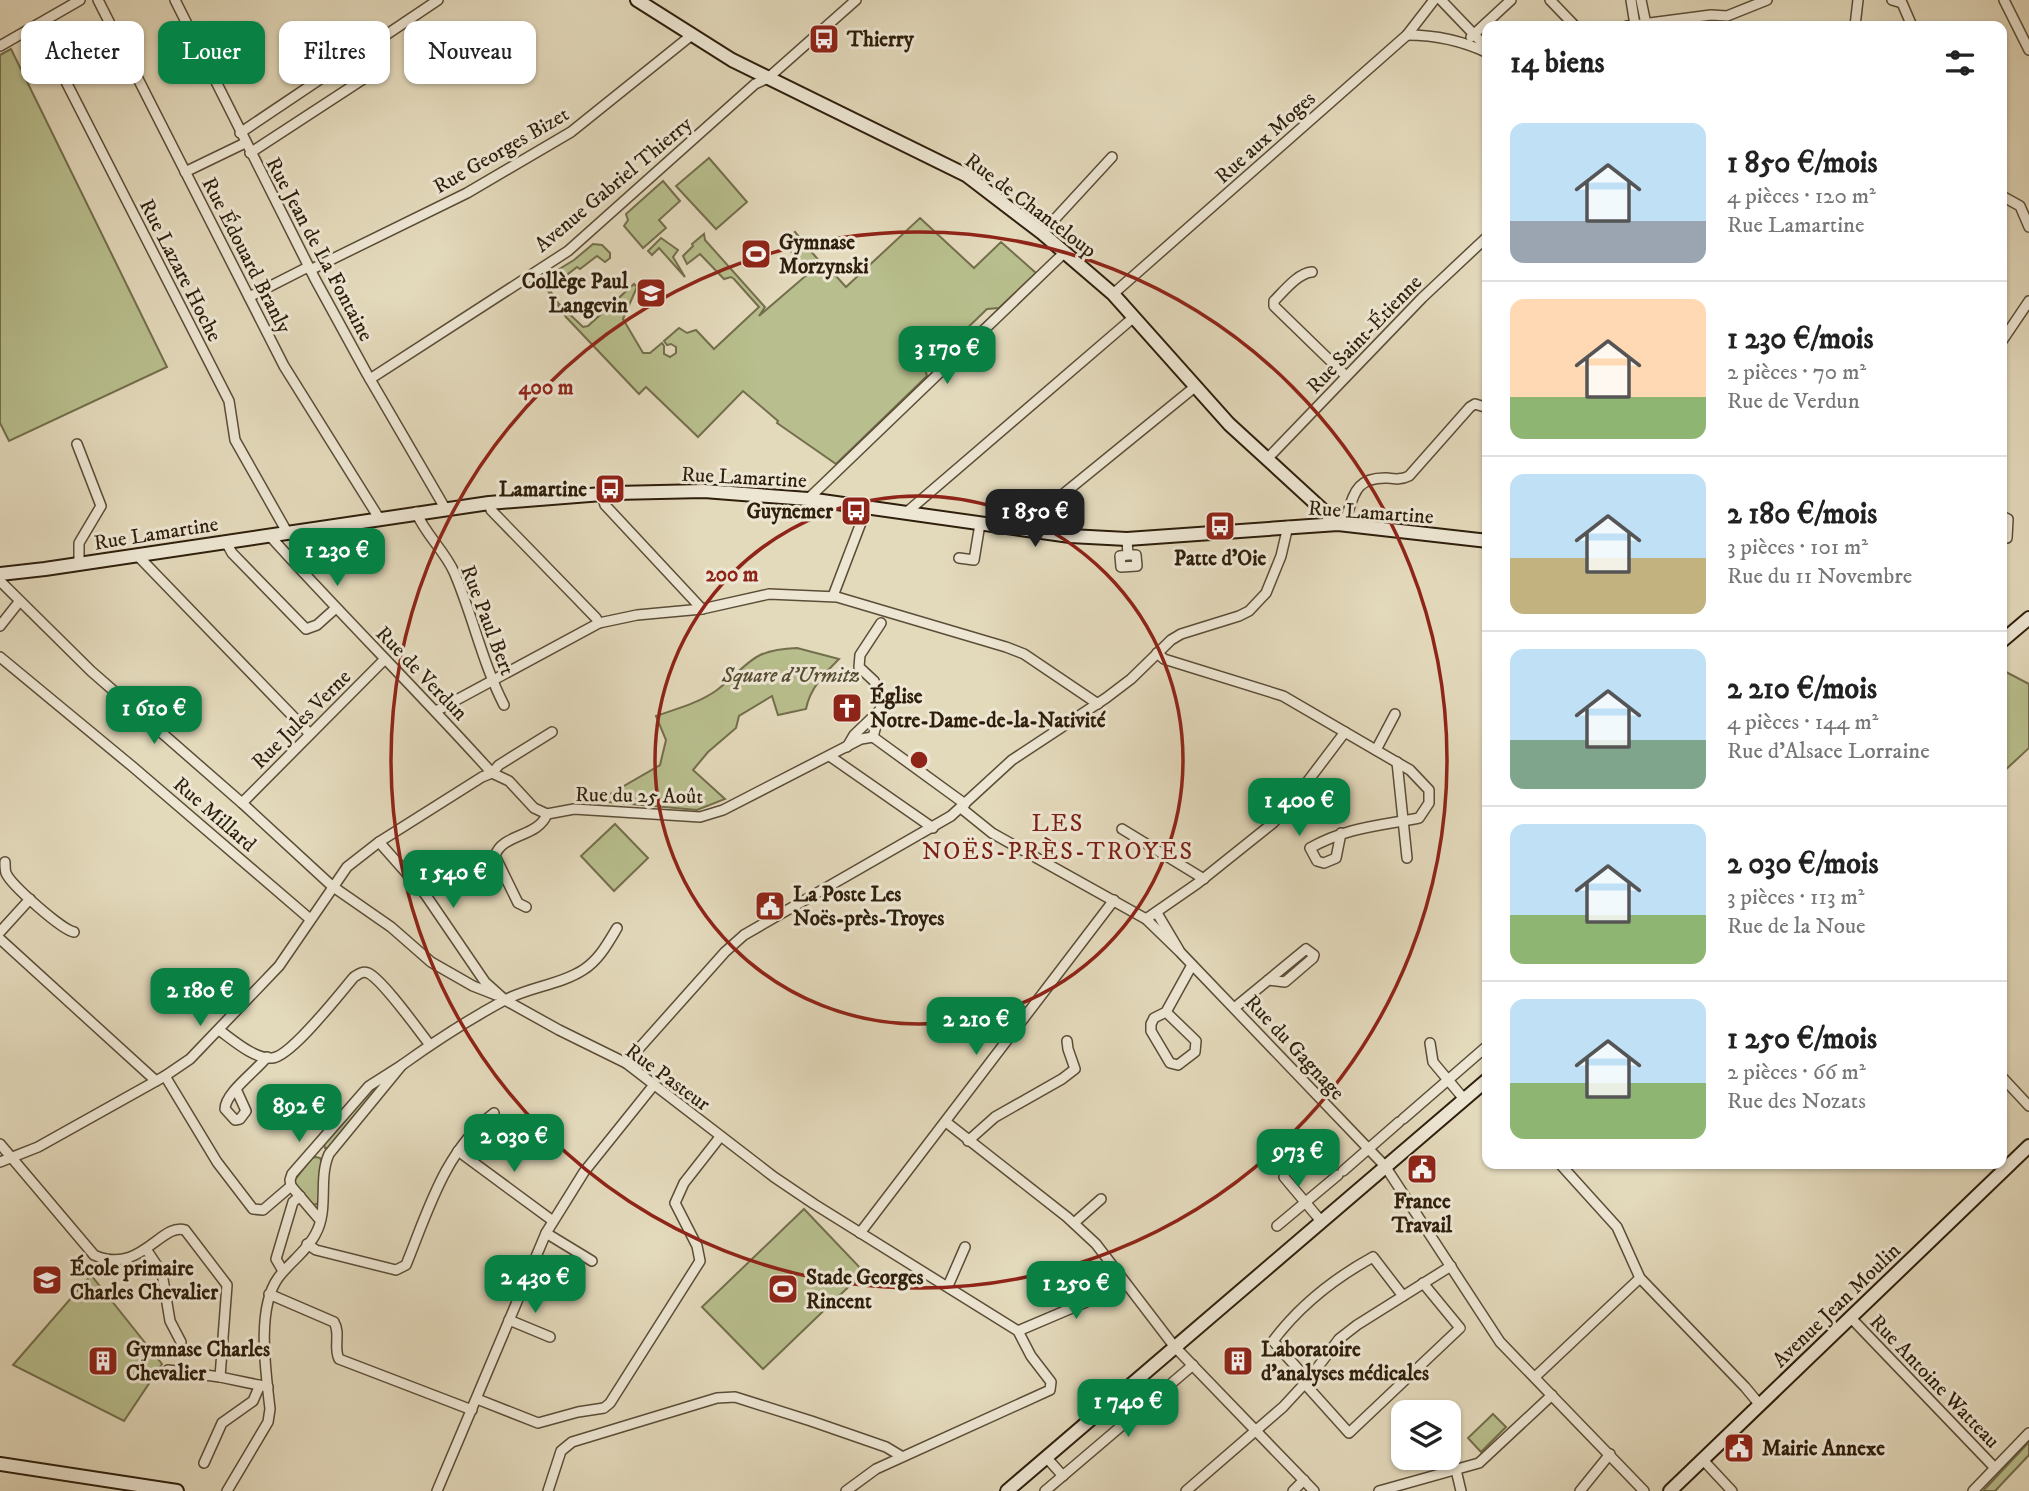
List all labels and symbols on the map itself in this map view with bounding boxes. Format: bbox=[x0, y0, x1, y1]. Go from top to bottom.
bus stop icon: Thierry bbox=[807, 22, 841, 56]
place label: Thierry bbox=[846, 27, 915, 53]
street label: Rue aux Moges bbox=[1210, 86, 1321, 190]
street label: Rue Georges Bizet bbox=[429, 101, 574, 200]
street label: Avenue Gabriel Thierry bbox=[530, 111, 699, 258]
street label: Rue de Chanteloup bbox=[959, 148, 1101, 264]
street label: Rue Jean de La Fontaine bbox=[260, 153, 379, 346]
street label: Rue Édouard Branly bbox=[196, 173, 298, 339]
street label: Rue Lazare Hoche bbox=[133, 195, 227, 346]
place label: Gymnase Morzynski bbox=[779, 230, 869, 280]
sports icon: Gymnase Morzynski bbox=[739, 237, 773, 271]
place label: Collège Paul Langevin bbox=[522, 269, 629, 319]
street label: Rue Saint-Étienne bbox=[1301, 269, 1428, 399]
school or university icon: Collège Paul Langevin bbox=[634, 276, 668, 310]
pin: 3 170 € bbox=[882, 326, 1012, 386]
text: 400 m bbox=[519, 375, 574, 401]
street label: Rue Lamartine bbox=[681, 462, 808, 494]
bus stop icon: Lamartine bbox=[593, 472, 627, 506]
place label: Lamartine bbox=[499, 477, 587, 503]
pin: 1 850 € bbox=[970, 490, 1100, 549]
bus stop icon: Guynemer bbox=[839, 494, 873, 528]
street label: Rue Lamartine bbox=[1307, 496, 1435, 530]
place label: Guynemer bbox=[746, 499, 834, 525]
bus stop icon: Patte d'Oie bbox=[1203, 509, 1237, 543]
street label: Rue Lamartine bbox=[92, 511, 221, 557]
pin: 1 230 € bbox=[272, 528, 402, 588]
place label: Patte d'Oie bbox=[1174, 546, 1267, 572]
street label: Rue Paul Bert bbox=[454, 562, 520, 679]
text: 200 m bbox=[705, 562, 759, 588]
street label: Rue de Verdun bbox=[370, 621, 473, 726]
park label: Square d'Urmitz bbox=[721, 663, 860, 690]
street label: Rue Jules Verne bbox=[246, 664, 357, 775]
place label: Église Notre-Dame-de-la-Nativité bbox=[870, 682, 1106, 734]
pin: 1 610 € bbox=[89, 686, 219, 746]
church icon: Église Notre-Dame-de-la-Nativité bbox=[830, 691, 864, 725]
centre of rings bbox=[907, 748, 931, 772]
street label: Rue Millard bbox=[167, 772, 262, 858]
pin: 1 400 € bbox=[1234, 778, 1364, 838]
street label: Rue du 25 Août bbox=[575, 782, 703, 810]
district label: LES NOËS-PRÈS-TROYES bbox=[922, 809, 1194, 867]
pin: 1 540 € bbox=[388, 850, 518, 910]
place label: La Poste Les Noës-près-Troyes bbox=[793, 882, 944, 932]
public building icon: La Poste Les Noës-près-Troyes bbox=[753, 889, 787, 923]
pin: 2 180 € bbox=[135, 968, 265, 1028]
street label: Rue du Gagnage bbox=[1239, 989, 1350, 1106]
pin: 2 210 € bbox=[911, 998, 1041, 1057]
street label: Rue Pasteur bbox=[620, 1038, 715, 1117]
pin: 892 € bbox=[250, 1084, 348, 1144]
pin: 2 030 € bbox=[449, 1114, 579, 1174]
pin: 973 € bbox=[1249, 1130, 1347, 1189]
public building icon: France Travail bbox=[1405, 1152, 1439, 1186]
place label: France Travail bbox=[1391, 1189, 1453, 1239]
street label: Avenue Jean Moulin bbox=[1767, 1238, 1906, 1373]
place label: École primaire Charles Chevalier bbox=[70, 1254, 219, 1306]
pin: 2 430 € bbox=[470, 1256, 600, 1315]
pin: 1 250 € bbox=[1011, 1262, 1141, 1321]
school or university icon: École primaire Charles Chevalier bbox=[30, 1263, 64, 1297]
place label: Stade Georges Rincent bbox=[806, 1265, 924, 1315]
sports icon: Stade Georges Rincent bbox=[766, 1272, 800, 1306]
street label: Rue Antoine Watteau bbox=[1864, 1309, 2005, 1454]
place label: Gymnase Charles Chevalier bbox=[126, 1337, 270, 1387]
place label: Laboratoire d'analyses médicales bbox=[1261, 1337, 1429, 1387]
building icon: Gymnase Charles Chevalier bbox=[86, 1344, 120, 1378]
building icon: Laboratoire d'analyses médicales bbox=[1221, 1344, 1255, 1378]
pin: 1 740 € bbox=[1063, 1380, 1193, 1439]
public building icon: Mairie Annexe bbox=[1722, 1431, 1756, 1465]
place label: Mairie Annexe bbox=[1762, 1436, 1885, 1462]

